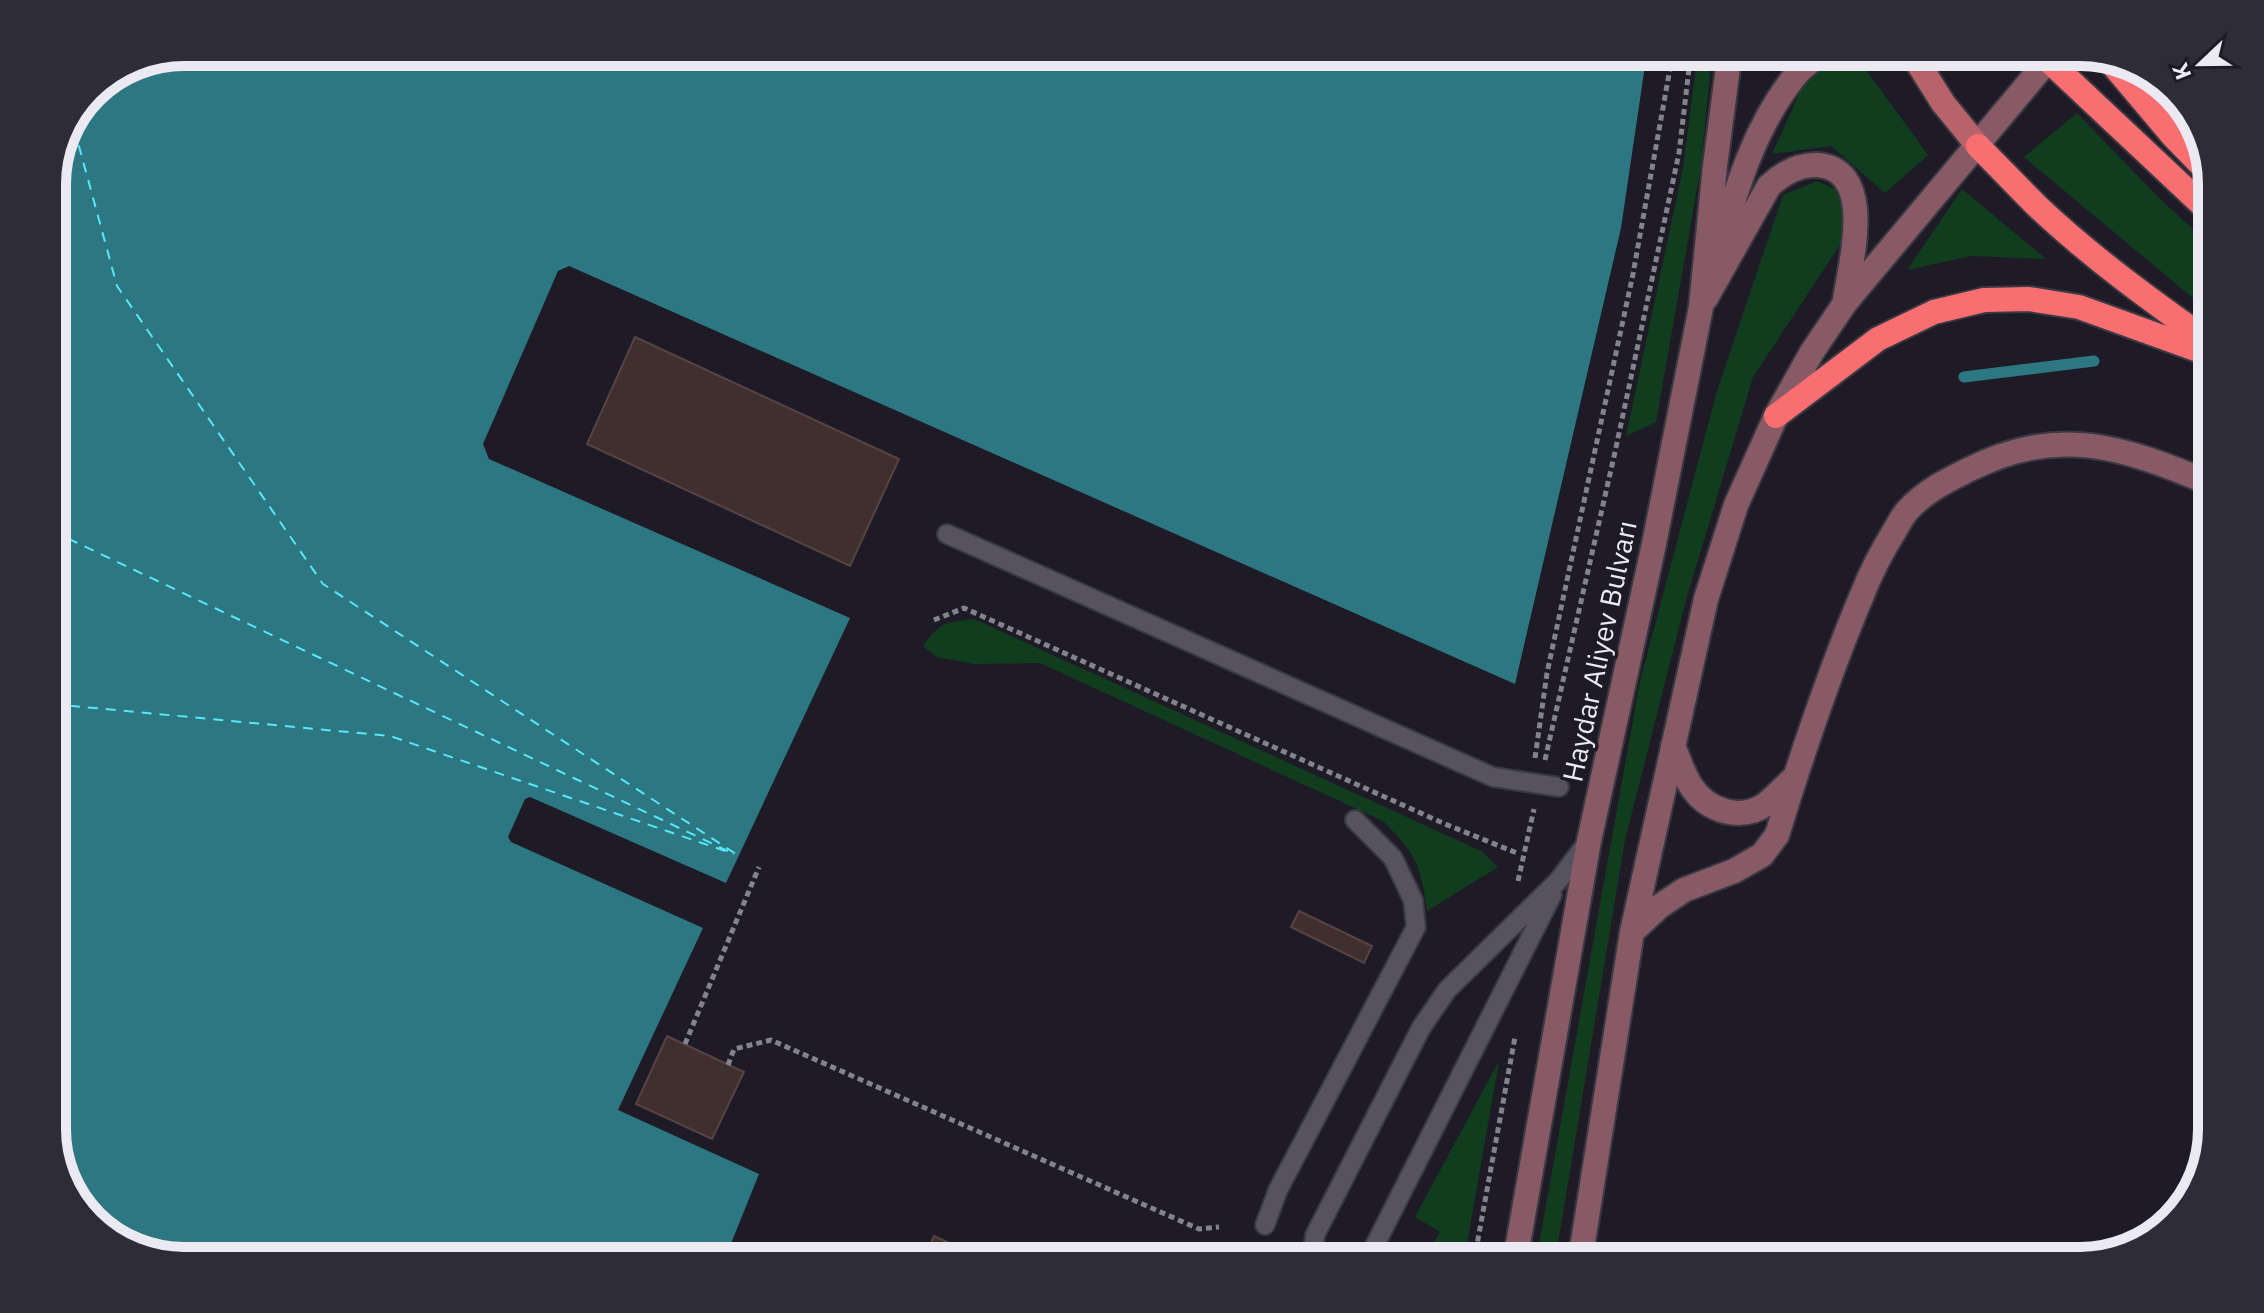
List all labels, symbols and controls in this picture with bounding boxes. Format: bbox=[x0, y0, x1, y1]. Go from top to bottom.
north arrow bbox=[2160, 24, 2240, 104]
text: K bbox=[2164, 59, 2197, 84]
street label: Haydar Aliyev Bulvarı bbox=[1553, 517, 1645, 785]

